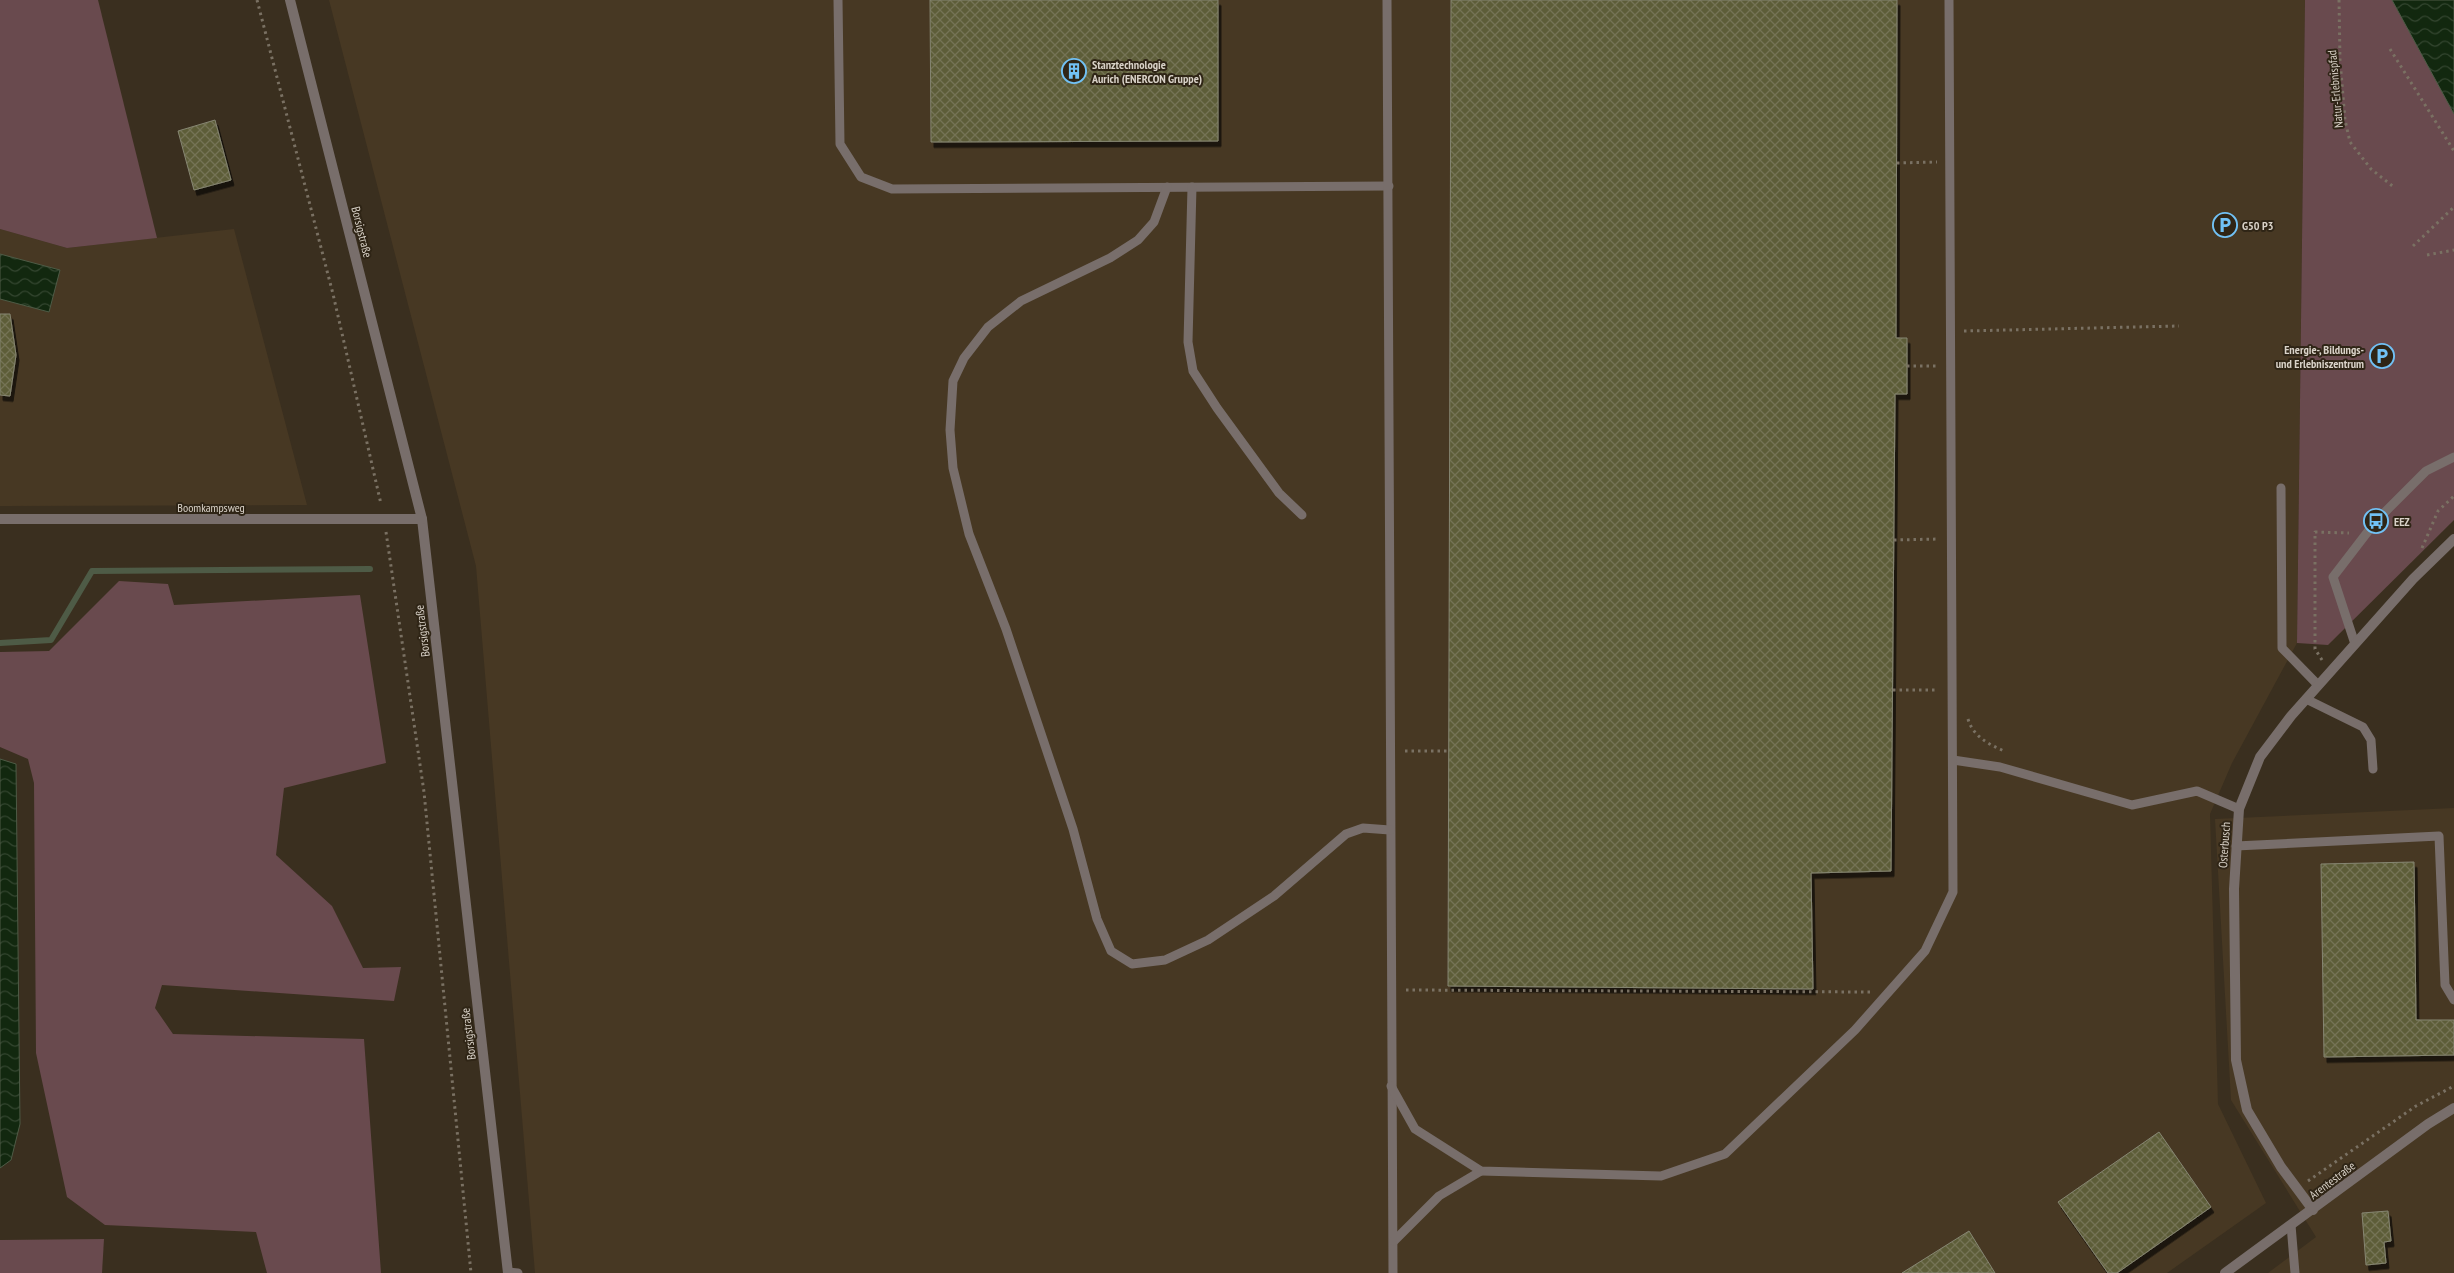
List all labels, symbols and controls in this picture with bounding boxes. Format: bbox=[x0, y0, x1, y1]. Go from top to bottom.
street label: Natur-Erlebnispfad bbox=[2324, 49, 2346, 129]
place label: Stanztechnologie Aurich (ENERCON Gruppe) bbox=[1091, 57, 1202, 86]
building icon: Stanztechnologie Aurich (ENERCON Gruppe) bbox=[1061, 58, 1087, 84]
street label: Borsigstraße bbox=[348, 205, 376, 259]
parking icon: G50 P3 bbox=[2212, 212, 2238, 238]
place label: G50 P3 bbox=[2242, 218, 2274, 233]
place label: Energie-, Bildungs- und Erlebniszentrum bbox=[2276, 342, 2364, 371]
parking icon: Energie-, Bildungs- und Erlebniszentrum bbox=[2369, 343, 2395, 369]
street label: Boomkampsweg bbox=[177, 500, 245, 515]
bus stop icon: EEZ bbox=[2363, 508, 2389, 534]
place label: EEZ bbox=[2394, 514, 2410, 529]
street label: Borsigstraße bbox=[411, 604, 433, 658]
street label: Osterbusch bbox=[2215, 821, 2233, 869]
street label: Borsigstraße bbox=[457, 1007, 479, 1061]
street label: Arentestraße bbox=[2306, 1158, 2358, 1202]

